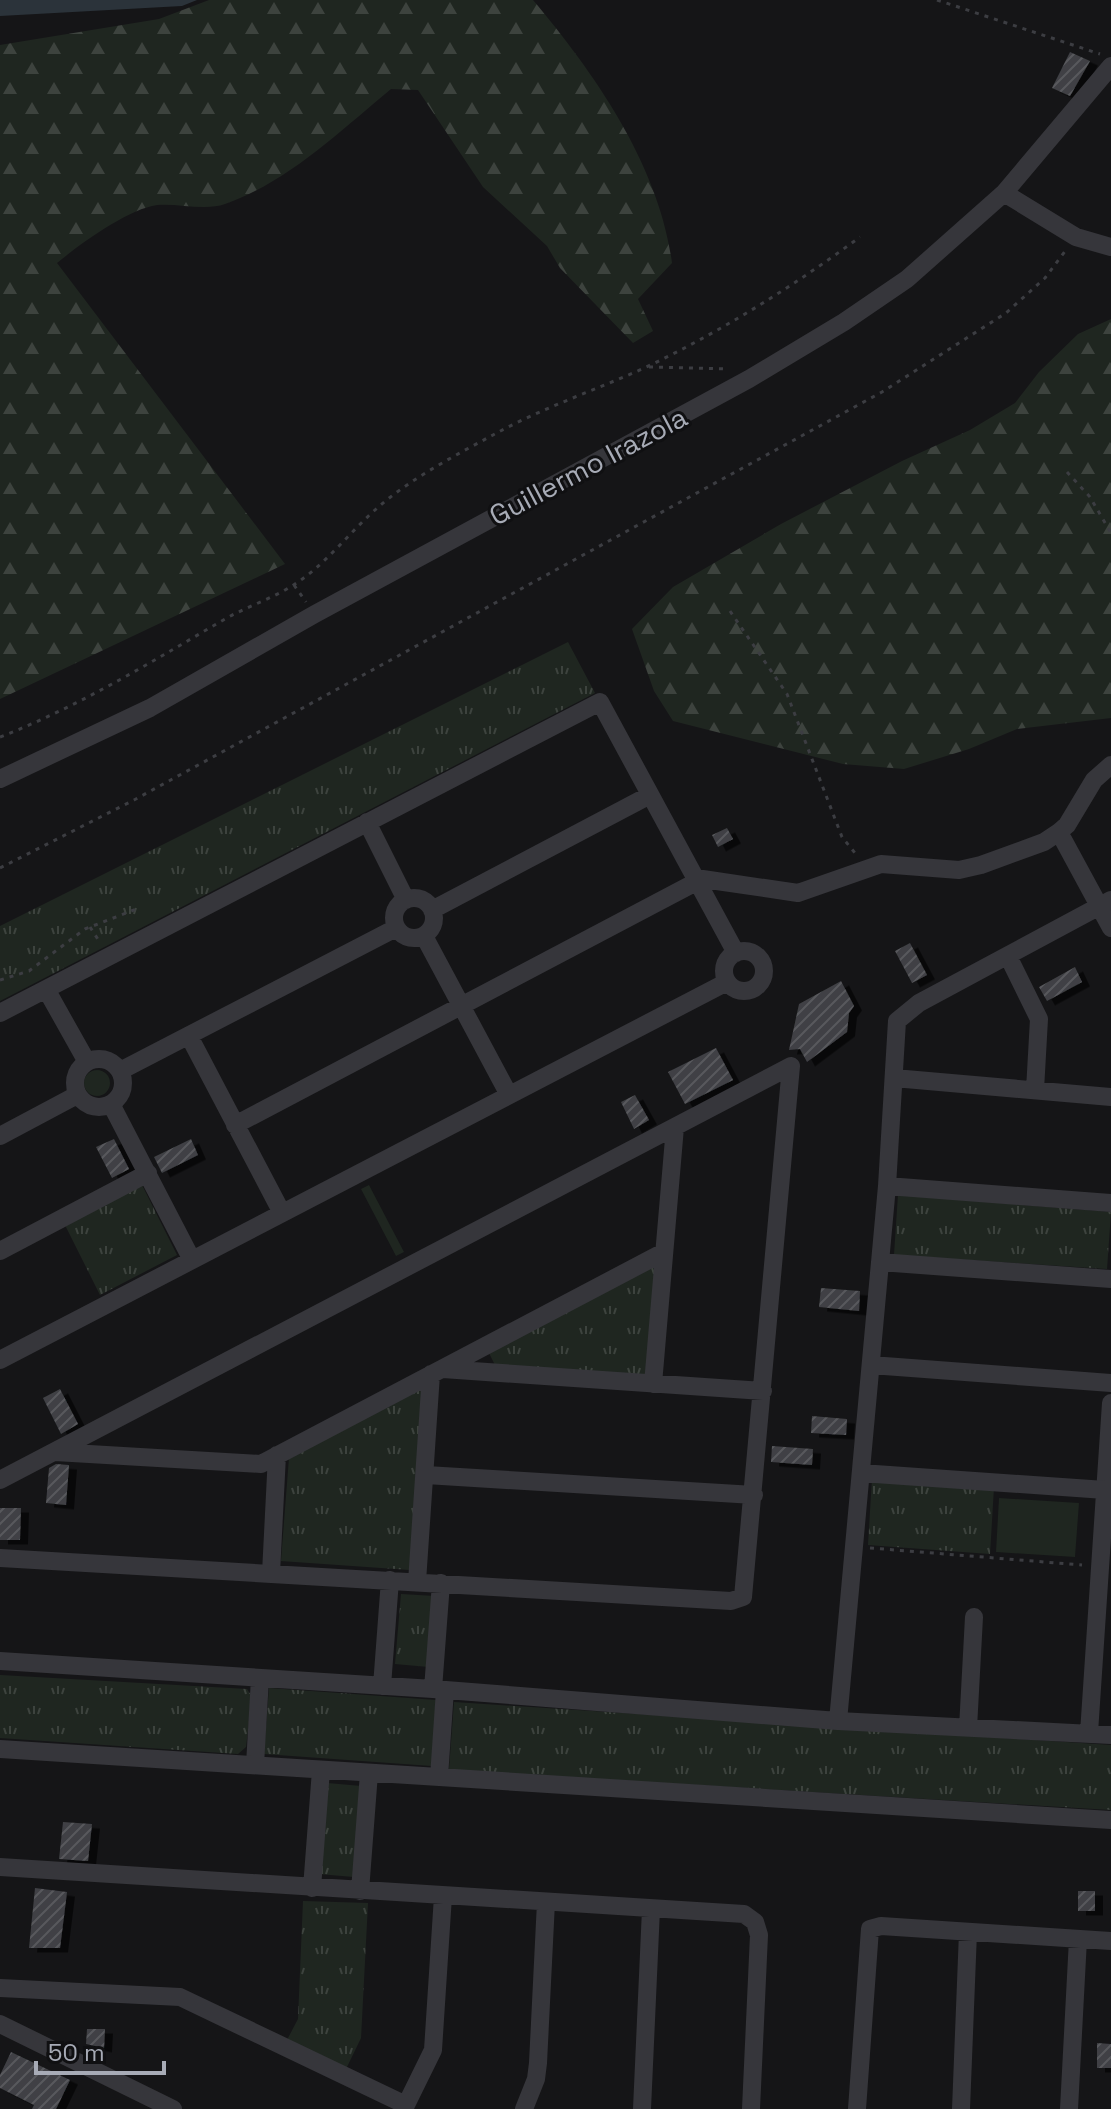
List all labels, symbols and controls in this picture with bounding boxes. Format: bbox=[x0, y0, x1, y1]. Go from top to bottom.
street label: Guillermo Irazola bbox=[483, 399, 693, 533]
scale bar bbox=[36, 2025, 164, 2075]
text: 50 m bbox=[48, 2037, 105, 2068]

